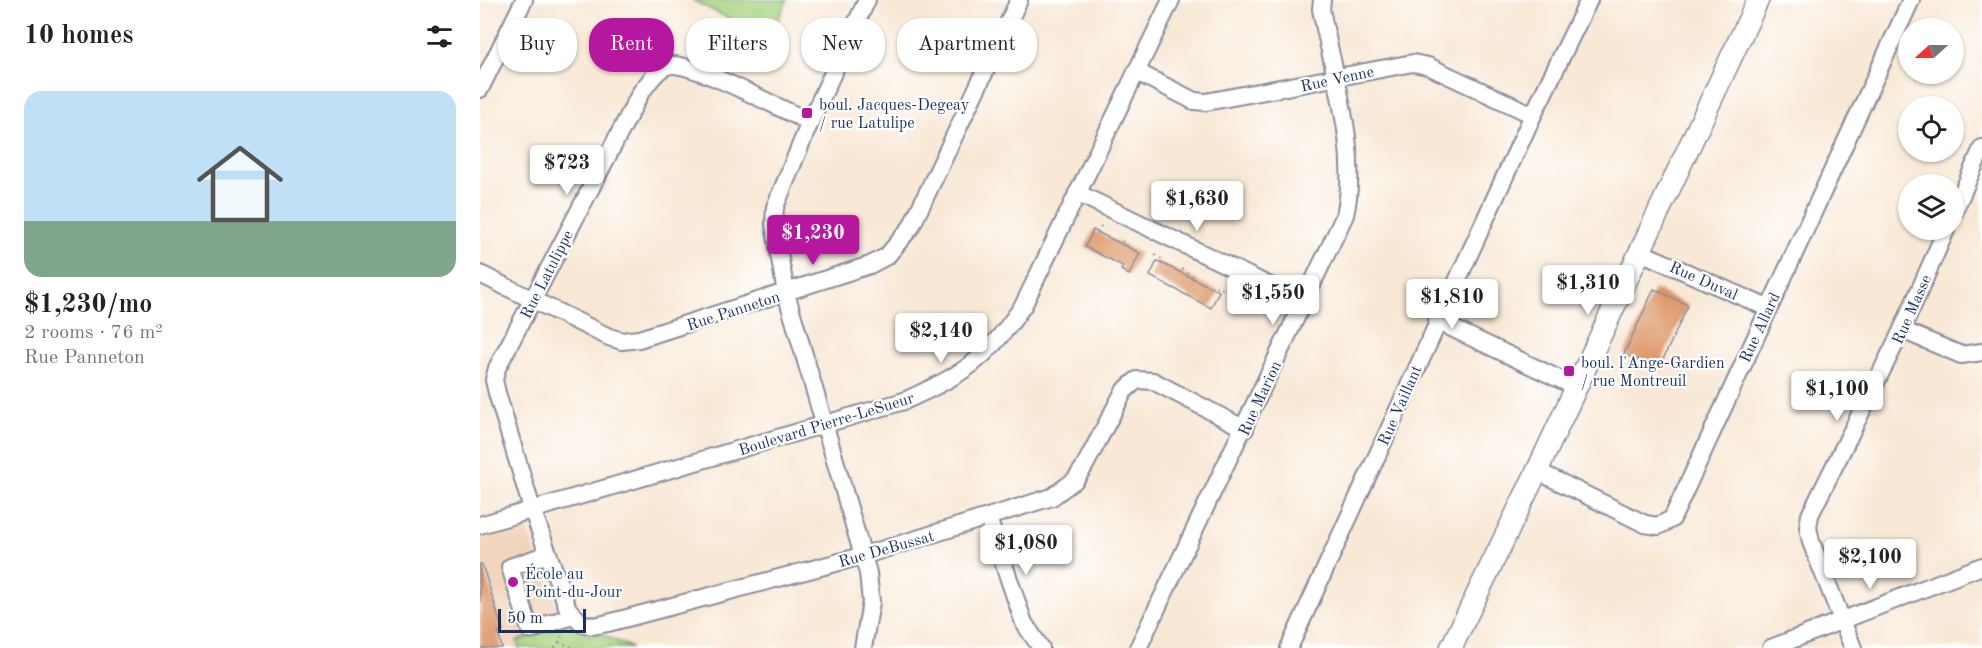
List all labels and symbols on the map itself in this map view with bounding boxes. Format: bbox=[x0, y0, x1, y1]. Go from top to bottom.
north arrow bbox=[1898, 18, 1964, 84]
street label: Rue Venne bbox=[1299, 64, 1376, 96]
place label: boul. Jacques-Degeay / rue Latulipe bbox=[819, 98, 970, 132]
marker: boul. Jacques-Degeay / rue Latulipe bbox=[800, 106, 814, 120]
pin: $723 bbox=[531, 145, 603, 196]
pin: $1,630 bbox=[1148, 181, 1246, 232]
pin: $1,230 bbox=[764, 215, 862, 266]
street label: Rue Latulippe bbox=[519, 228, 577, 322]
street label: Rue Duval bbox=[1667, 260, 1740, 304]
pin: $1,310 bbox=[1539, 265, 1637, 316]
street label: Rue Masse bbox=[1890, 273, 1935, 347]
pin: $1,550 bbox=[1224, 275, 1322, 326]
pin: $1,810 bbox=[1403, 279, 1501, 330]
street label: Rue Panneton bbox=[685, 289, 782, 334]
street label: Rue Allard bbox=[1738, 290, 1784, 365]
pin: $2,140 bbox=[892, 313, 990, 364]
place label: boul. l'Ange-Gardien / rue Montreuil bbox=[1581, 356, 1725, 390]
street label: Rue Marion bbox=[1237, 359, 1285, 439]
street label: Rue Vaillant bbox=[1376, 363, 1426, 448]
marker: boul. l'Ange-Gardien / rue Montreuil bbox=[1562, 364, 1576, 378]
pin: $1,100 bbox=[1788, 371, 1886, 422]
street label: Boulevard Pierre-LeSueur bbox=[737, 390, 917, 459]
pin: $1,080 bbox=[977, 525, 1075, 576]
street label: Rue DeBussat bbox=[837, 529, 937, 571]
pin: $2,100 bbox=[1821, 539, 1919, 590]
place label: École au Point-du-Jour bbox=[525, 563, 622, 601]
marker: École au Point-du-Jour bbox=[506, 575, 520, 589]
scale bar bbox=[498, 606, 586, 634]

